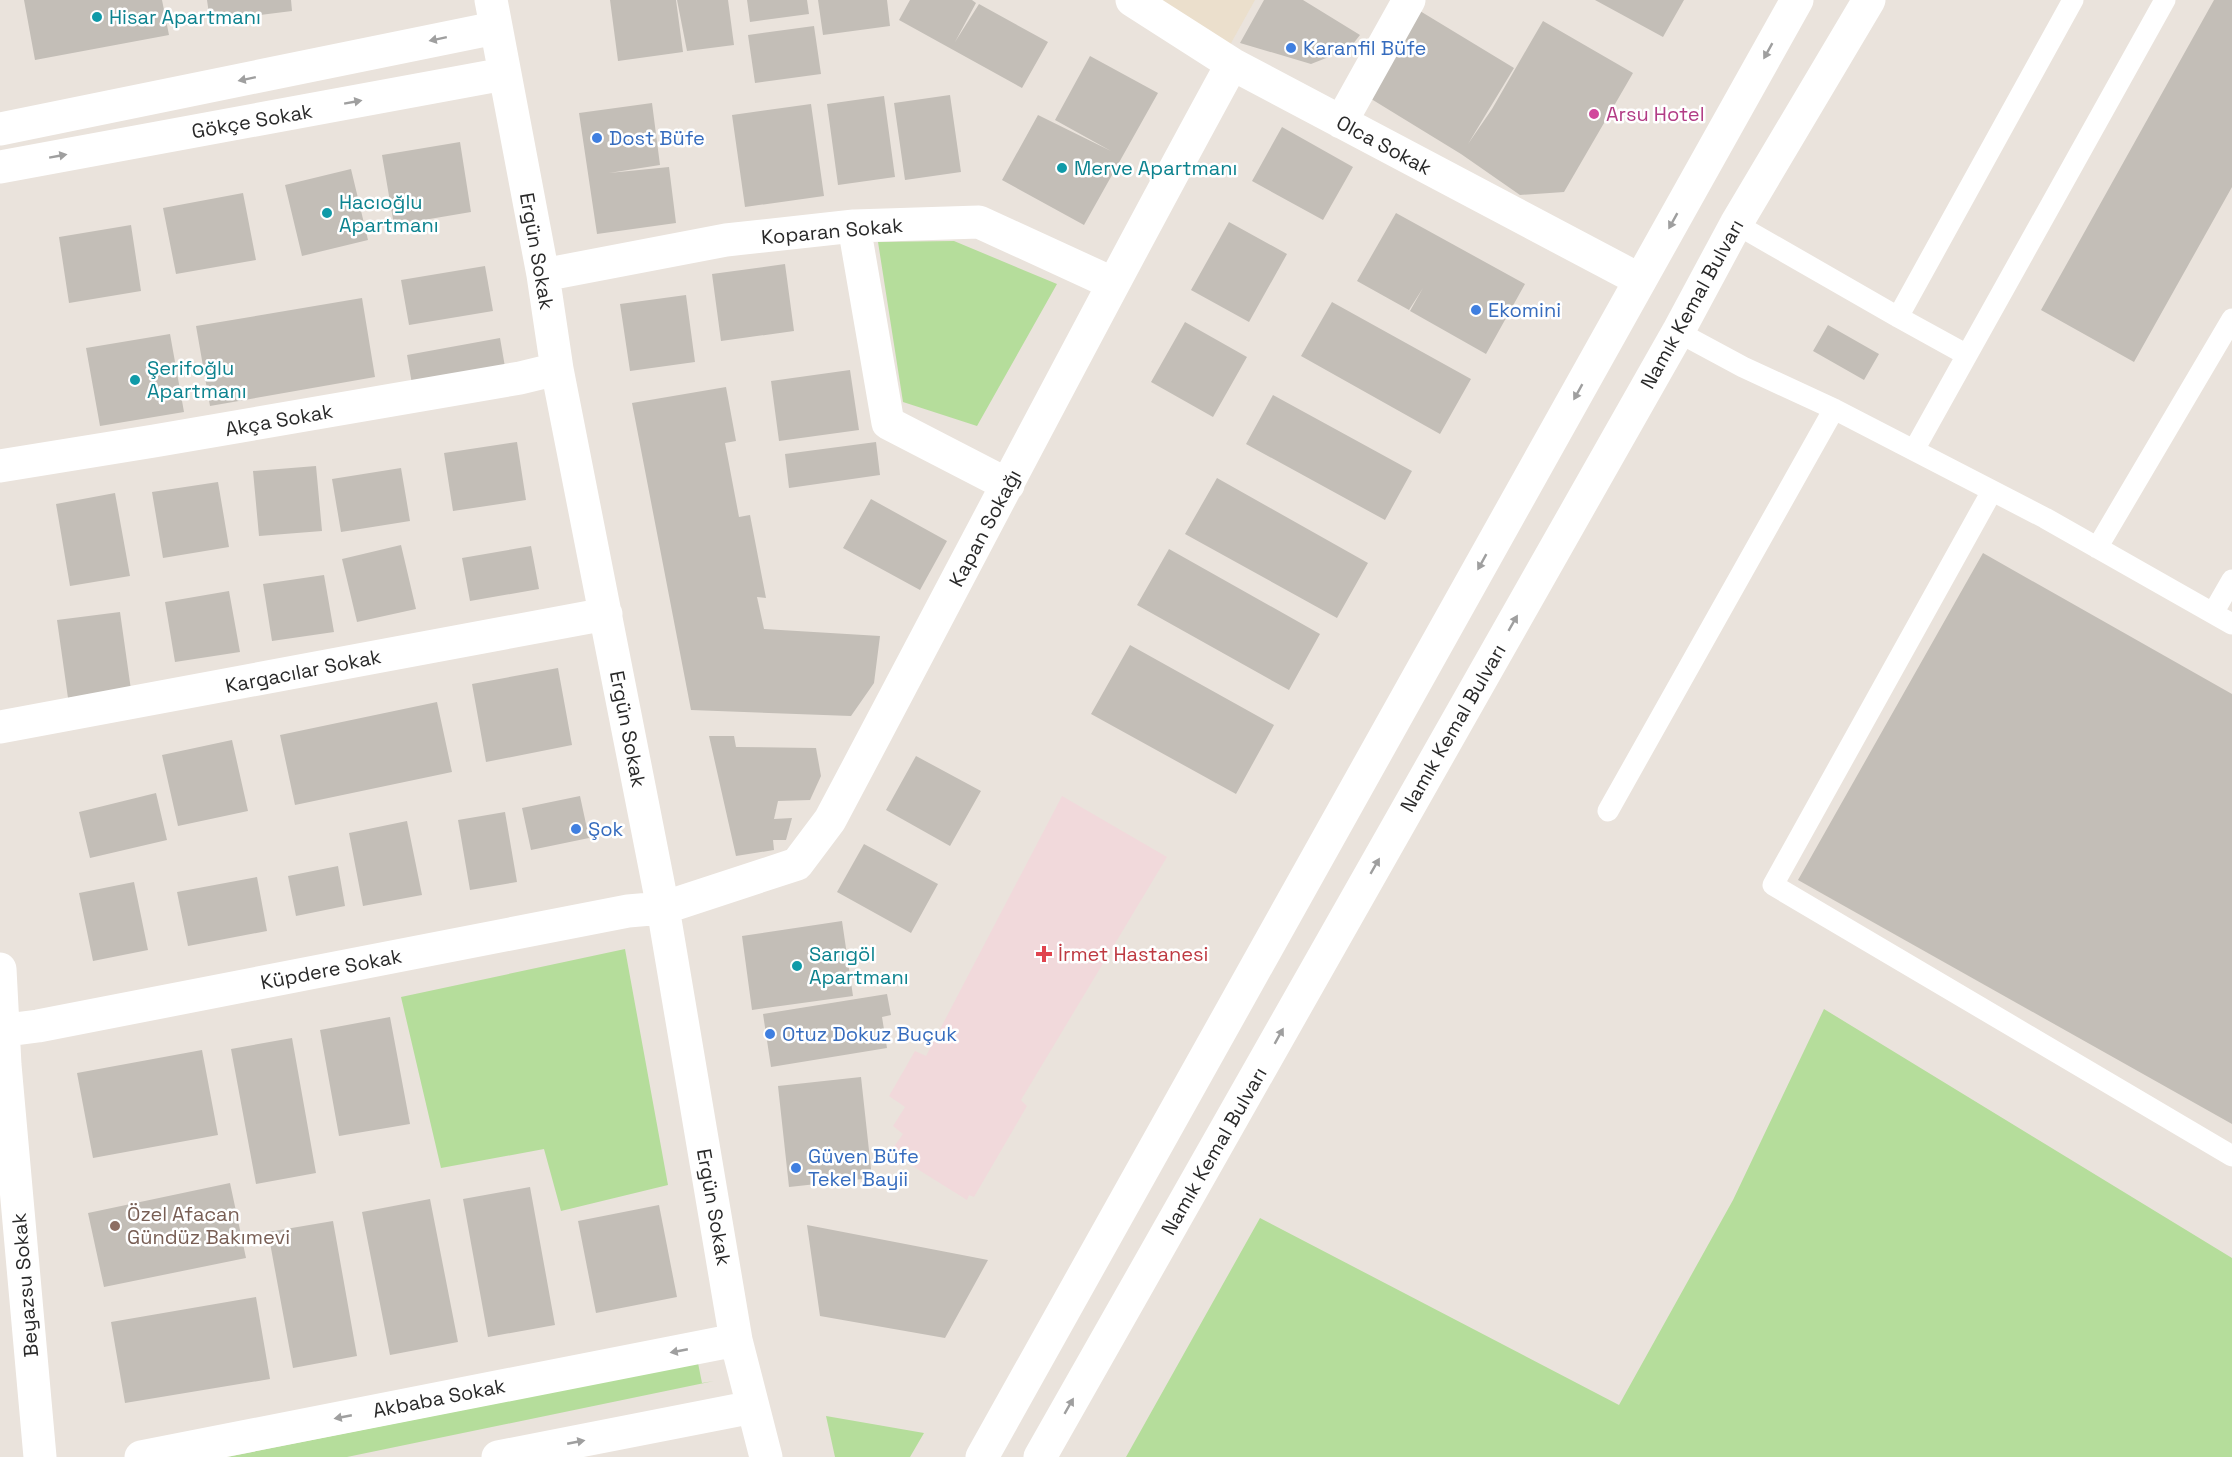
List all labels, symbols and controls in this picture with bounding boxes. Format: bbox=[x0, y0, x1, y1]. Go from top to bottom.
place label: Hisar Apartmanı bbox=[109, 4, 261, 30]
marker: Hisar Apartmanı bbox=[90, 10, 104, 24]
one-way arrow bbox=[429, 35, 447, 45]
place label: Karanfil Büfe bbox=[1303, 35, 1426, 61]
marker: Karanfil Büfe bbox=[1284, 41, 1298, 55]
one-way arrow bbox=[1763, 43, 1773, 60]
one-way arrow bbox=[237, 75, 256, 84]
one-way arrow bbox=[343, 97, 362, 106]
street label: Gökçe Sokak bbox=[190, 98, 315, 144]
place label: Arsu Hotel bbox=[1606, 101, 1705, 127]
marker: Arsu Hotel bbox=[1587, 107, 1601, 121]
street label: Olca Sokak bbox=[1332, 109, 1436, 181]
place label: Dost Büfe bbox=[609, 125, 705, 151]
marker: Dost Büfe bbox=[590, 131, 604, 145]
one-way arrow bbox=[48, 151, 67, 160]
place label: Merve Apartmanı bbox=[1074, 155, 1237, 181]
marker: Merve Apartmanı bbox=[1055, 161, 1069, 175]
place label: Hacıoğlu Apartmanı bbox=[339, 189, 439, 238]
street label: Ergün Sokak bbox=[514, 190, 560, 312]
marker: Hacıoğlu Apartmanı bbox=[320, 206, 334, 220]
street label: Koparan Sokak bbox=[760, 212, 904, 250]
one-way arrow bbox=[1668, 213, 1678, 230]
street label: Namık Kemal Bulvarı bbox=[1635, 215, 1749, 393]
place label: Ekomini bbox=[1488, 297, 1561, 323]
marker: Ekomini bbox=[1469, 303, 1483, 317]
place label: Şerifoğlu Apartmanı bbox=[147, 355, 247, 404]
marker: Şerifoğlu Apartmanı bbox=[128, 373, 142, 387]
one-way arrow bbox=[1573, 383, 1583, 400]
street label: Akça Sokak bbox=[223, 398, 335, 442]
street label: Kapan Sokağı bbox=[943, 465, 1027, 591]
one-way arrow bbox=[1478, 553, 1488, 570]
one-way arrow bbox=[1508, 614, 1518, 631]
street label: Namık Kemal Bulvarı bbox=[1394, 639, 1512, 817]
street label: Kargacılar Sokak bbox=[223, 643, 383, 699]
street label: Ergün Sokak bbox=[604, 668, 652, 790]
place label: Şok bbox=[588, 816, 624, 842]
marker: Şok bbox=[569, 822, 583, 836]
one-way arrow bbox=[1370, 857, 1380, 874]
place label: Sarıgöl Apartmanı bbox=[809, 941, 909, 990]
place label: İrmet Hastanesi bbox=[1058, 941, 1208, 967]
street label: Küpdere Sokak bbox=[258, 943, 404, 995]
marker: İrmet Hastanesi bbox=[1035, 945, 1053, 963]
marker: Sarıgöl Apartmanı bbox=[790, 959, 804, 973]
place label: Otuz Dokuz Buçuk bbox=[782, 1021, 957, 1047]
marker: Otuz Dokuz Buçuk bbox=[763, 1027, 777, 1041]
one-way arrow bbox=[1274, 1027, 1284, 1044]
street label: Namık Kemal Bulvarı bbox=[1155, 1062, 1273, 1240]
place label: Güven Büfe Tekel Bayii bbox=[808, 1143, 919, 1192]
street label: Ergün Sokak bbox=[691, 1146, 737, 1268]
marker: Güven Büfe Tekel Bayii bbox=[789, 1161, 803, 1175]
place label: Özel Afacan Gündüz Bakımevi bbox=[127, 1201, 290, 1250]
street label: Beyazsu Sokak bbox=[6, 1212, 44, 1358]
marker: Özel Afacan Gündüz Bakımevi bbox=[108, 1219, 122, 1233]
one-way arrow bbox=[669, 1347, 688, 1356]
street label: Akbaba Sokak bbox=[370, 1372, 508, 1424]
one-way arrow bbox=[1064, 1397, 1074, 1414]
one-way arrow bbox=[334, 1413, 353, 1422]
one-way arrow bbox=[566, 1437, 585, 1446]

